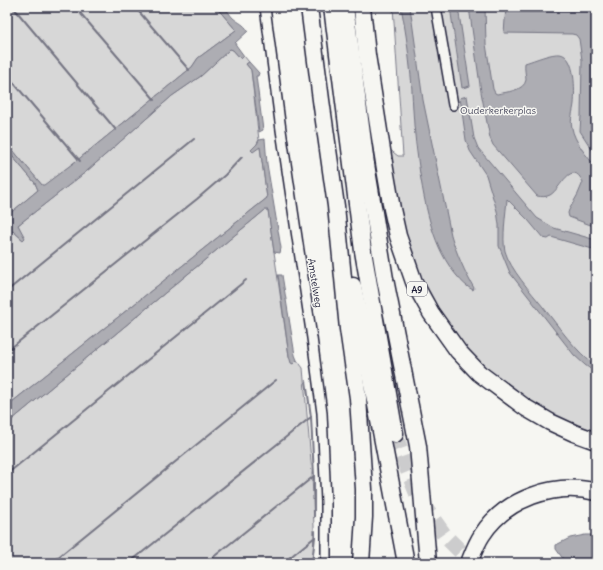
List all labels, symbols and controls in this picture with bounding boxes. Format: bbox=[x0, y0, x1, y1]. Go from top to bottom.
park label: Ouderkerkerplas bbox=[460, 104, 536, 117]
street label: Amstelweg bbox=[305, 258, 325, 308]
road number: A9 bbox=[407, 282, 427, 296]

